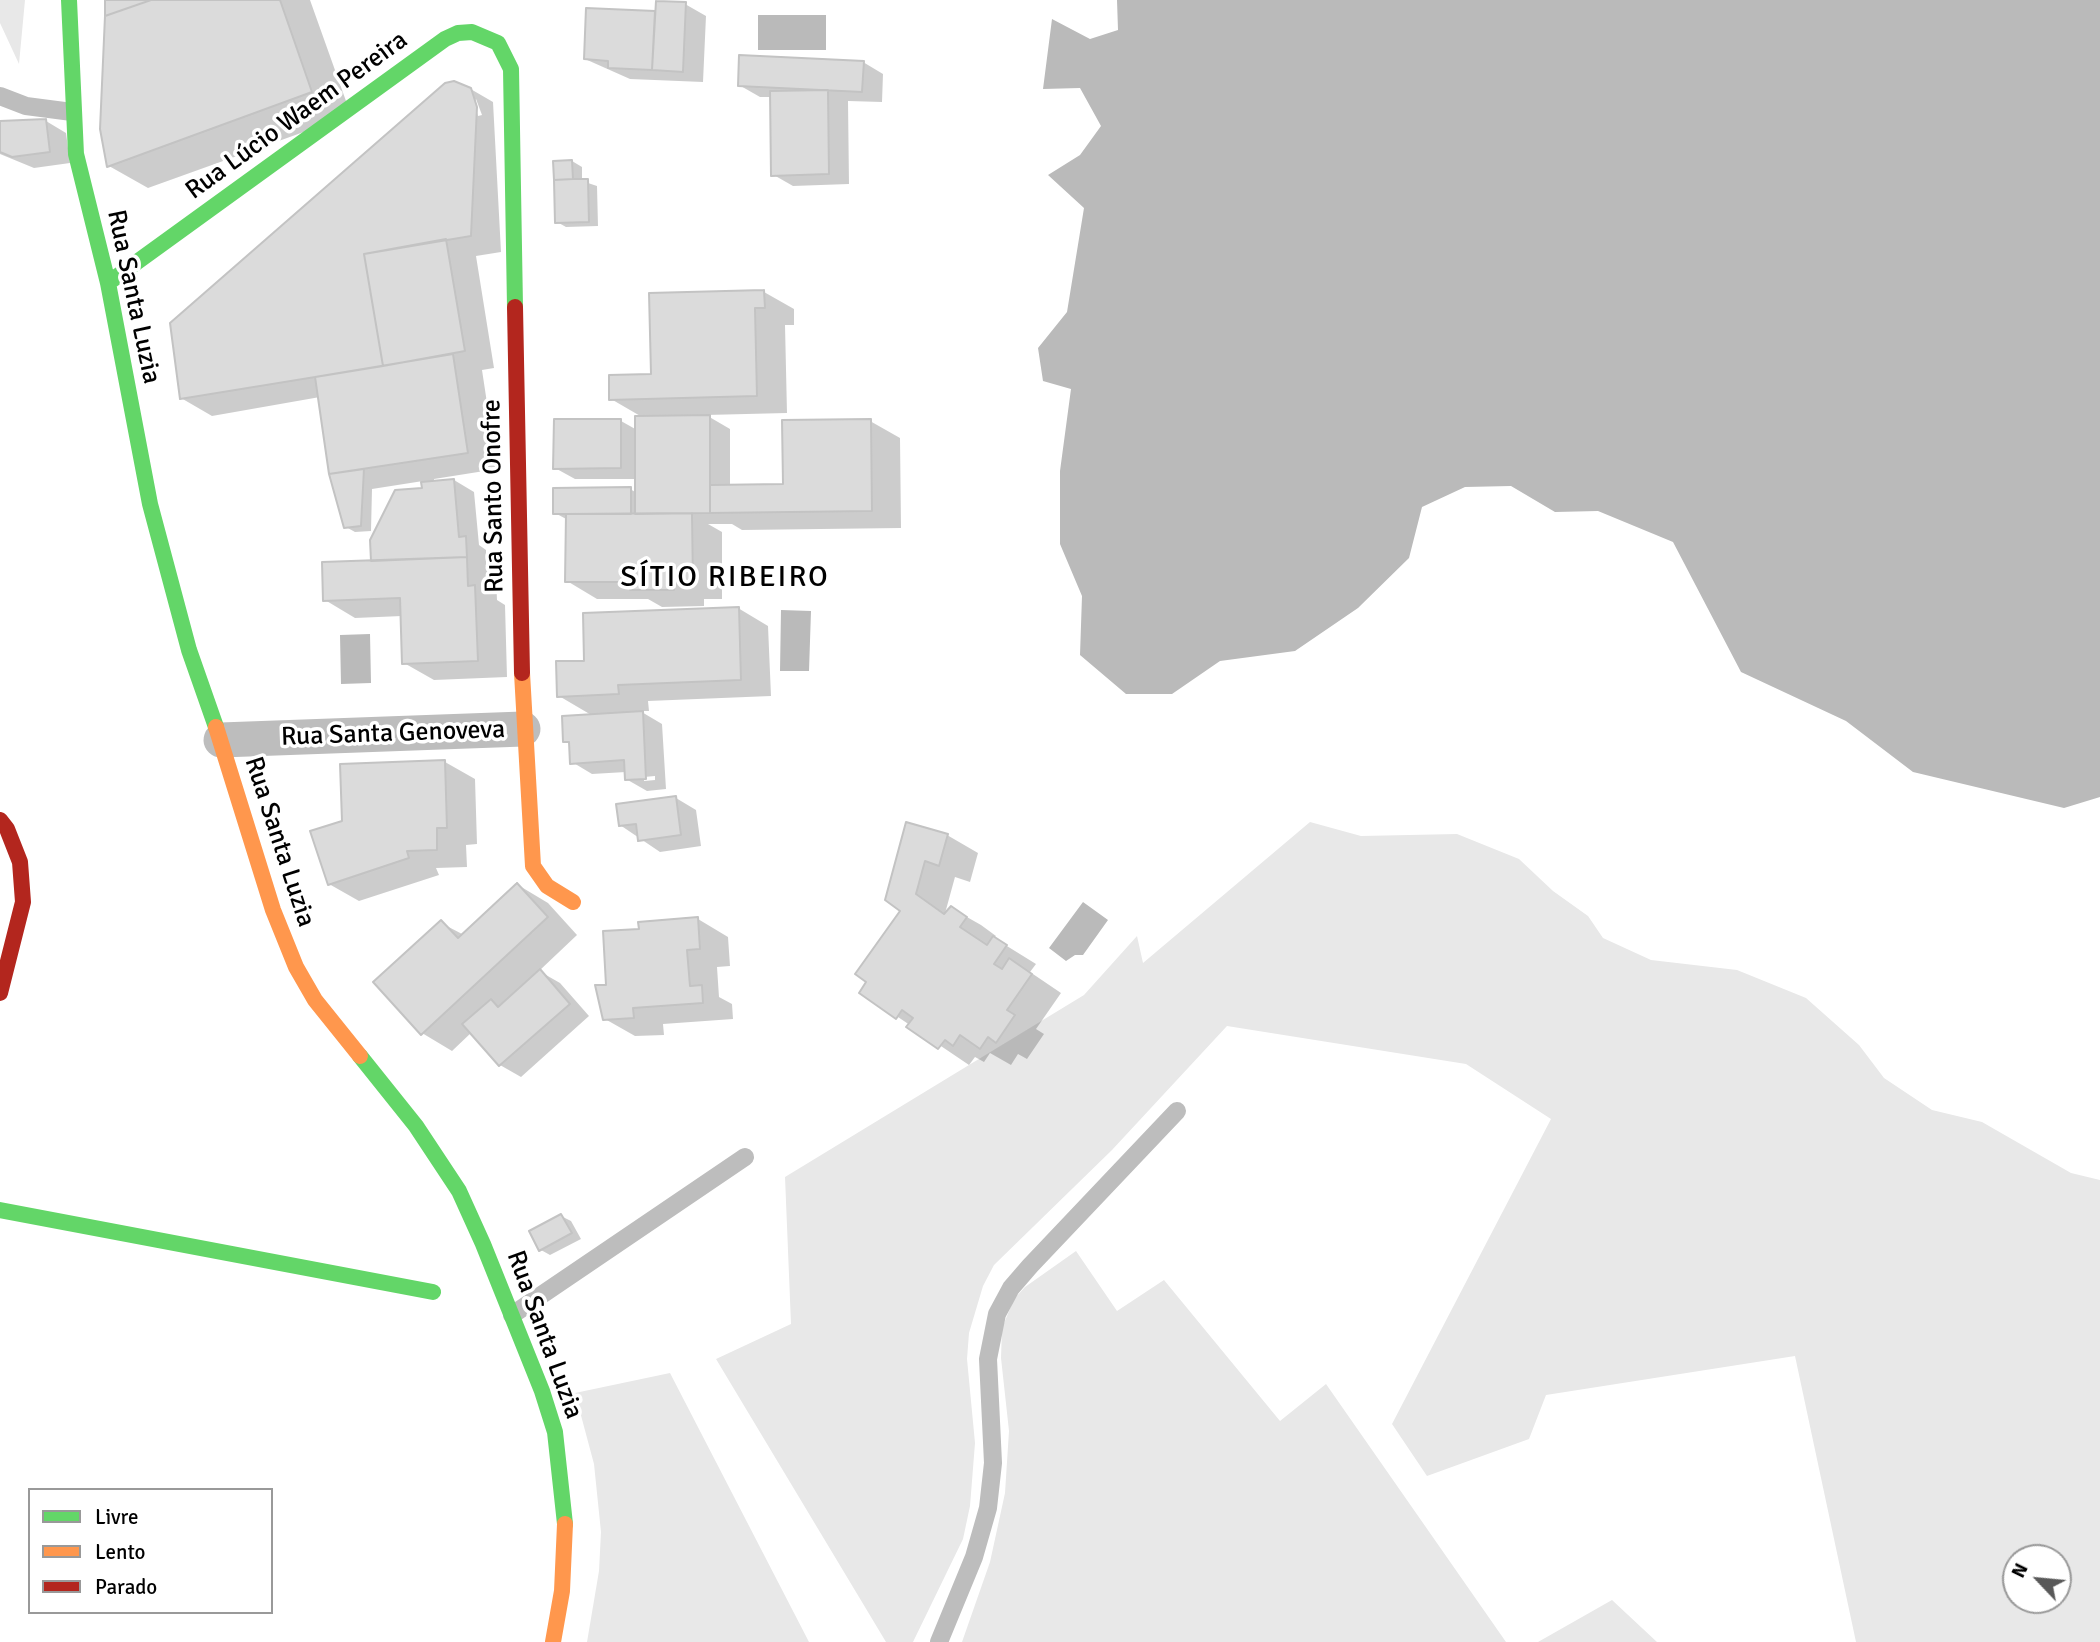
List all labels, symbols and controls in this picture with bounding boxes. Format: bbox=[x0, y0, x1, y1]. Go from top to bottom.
street label: Rua Lúcio Waem Pereira bbox=[180, 25, 414, 207]
street label: Rua Santa Luzia bbox=[99, 207, 167, 387]
street label: Rua Santo Onofre bbox=[477, 399, 511, 593]
district label: SÍTIO RIBEIRO bbox=[622, 560, 828, 596]
street label: Rua Santa Genoveva bbox=[280, 714, 506, 754]
street label: Rua Santa Luzia bbox=[237, 753, 321, 931]
street label: Rua Santa Luzia bbox=[499, 1247, 589, 1423]
legend bbox=[28, 1488, 273, 1614]
text: Livre bbox=[95, 1504, 138, 1530]
text: Lento bbox=[95, 1539, 145, 1565]
north arrow bbox=[2002, 1544, 2072, 1614]
text: N bbox=[2006, 1559, 2034, 1582]
text: Parado bbox=[95, 1574, 157, 1600]

